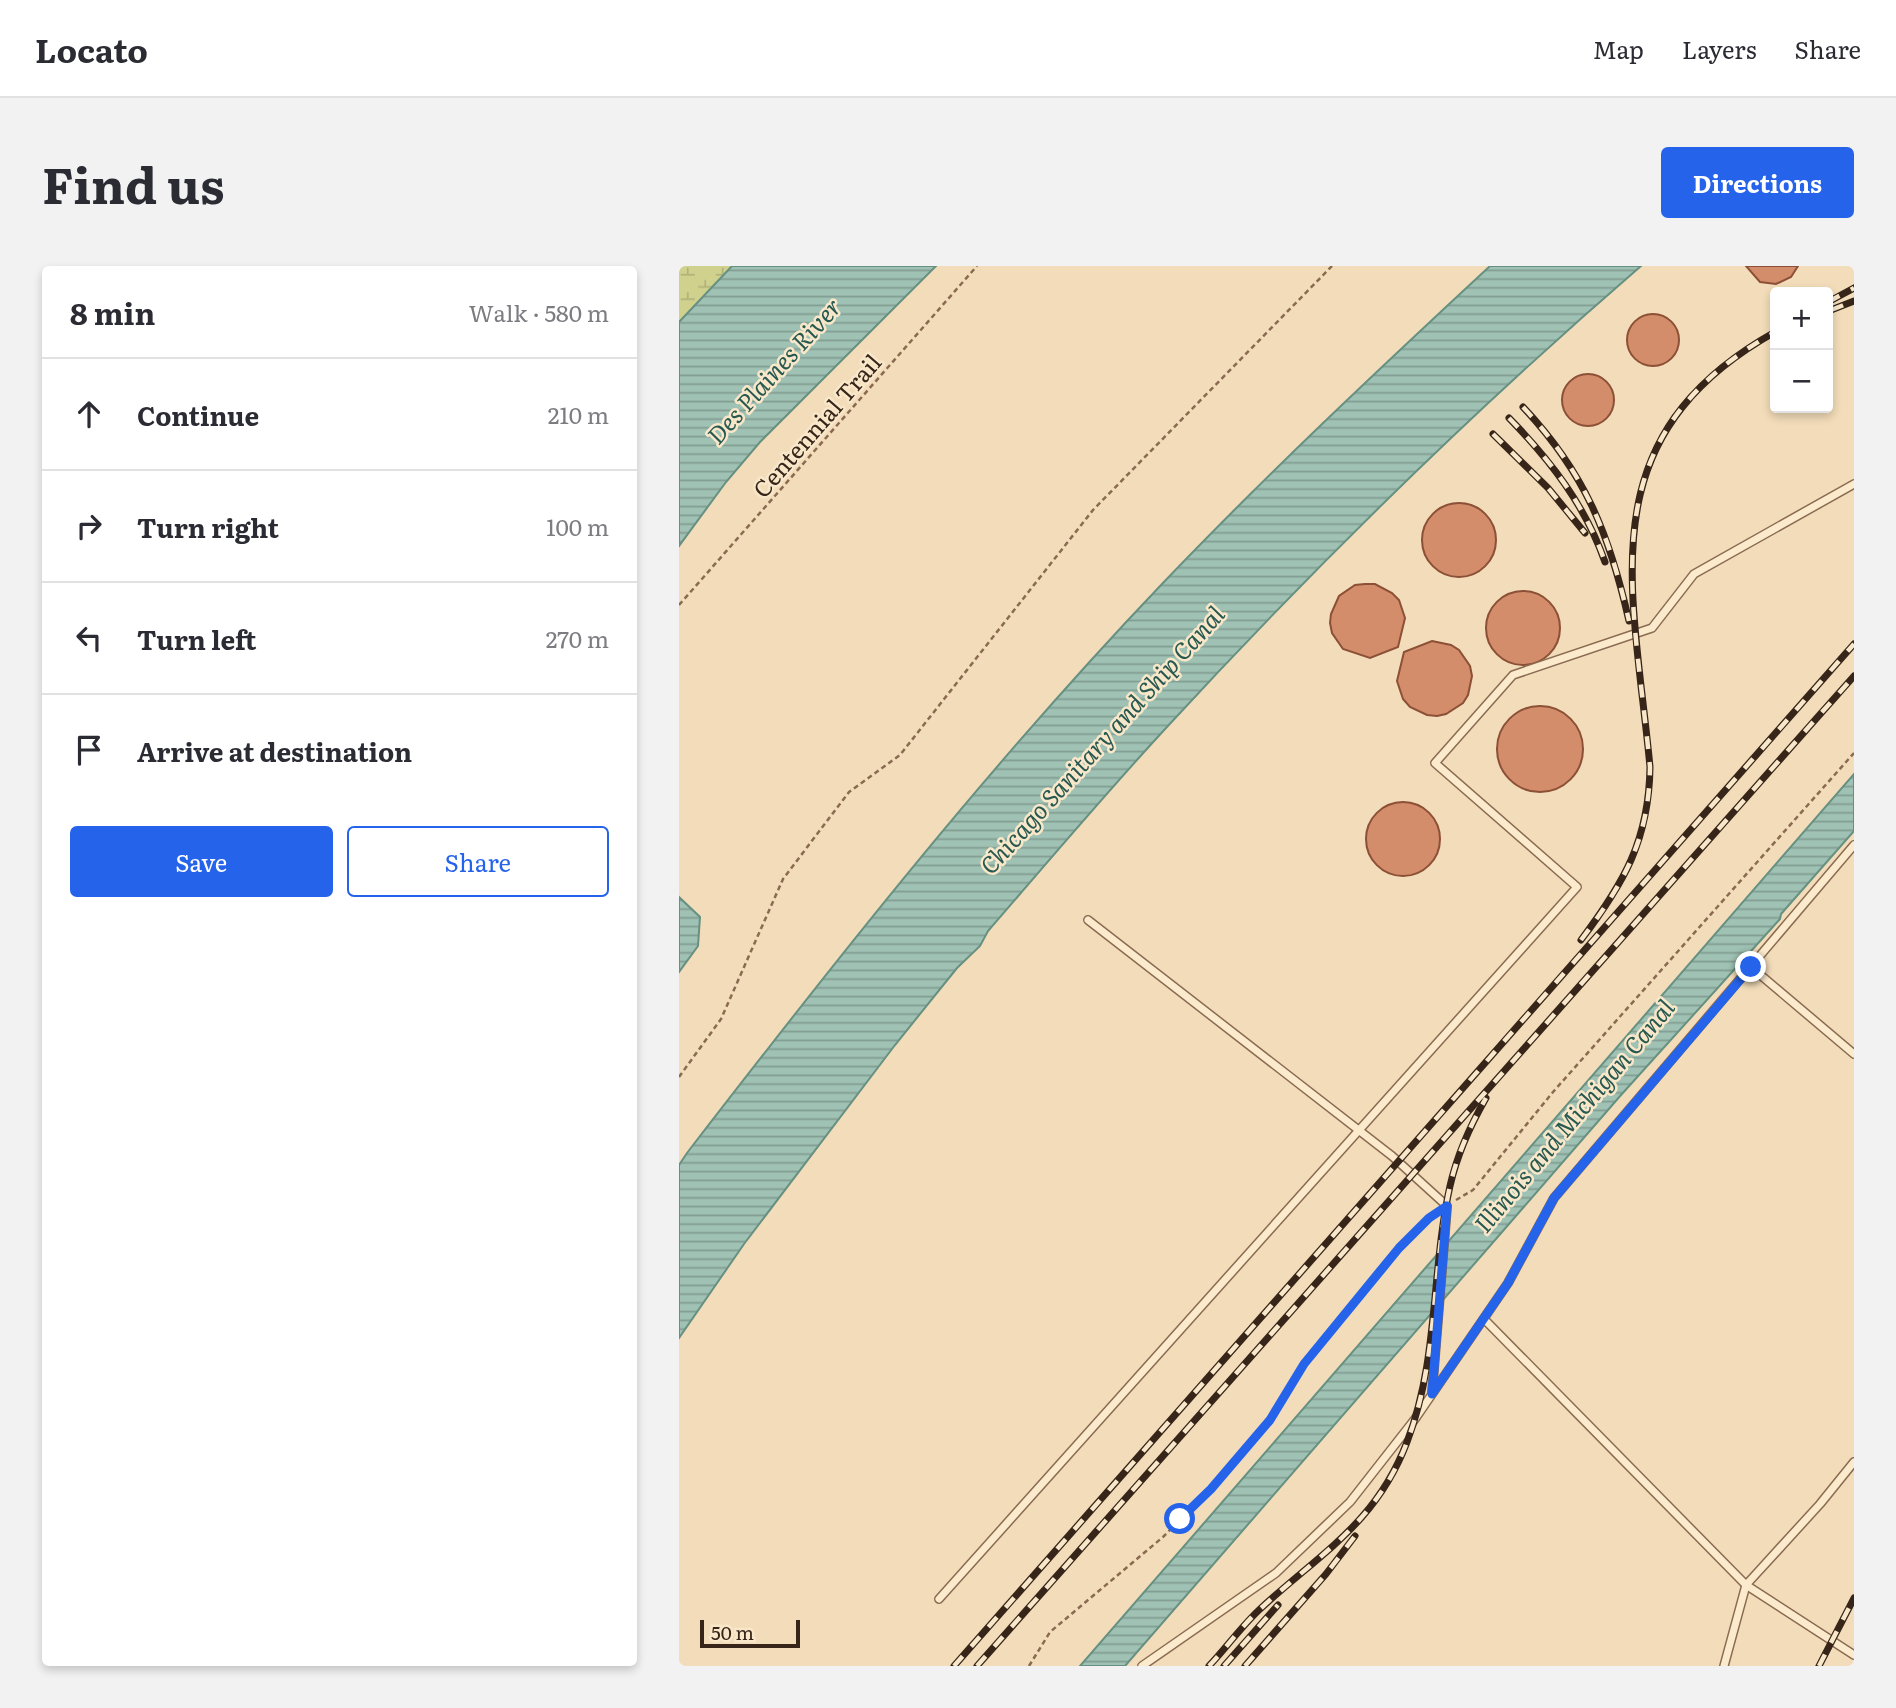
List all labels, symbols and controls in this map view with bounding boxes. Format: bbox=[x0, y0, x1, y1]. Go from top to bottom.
text: Locato bbox=[35, 24, 148, 73]
text: Map bbox=[1593, 31, 1644, 66]
text: Layers bbox=[1682, 31, 1756, 66]
text: Share bbox=[1794, 31, 1861, 66]
text: Find us bbox=[42, 146, 225, 219]
button: Directions bbox=[1661, 147, 1854, 218]
map controls bbox=[1770, 287, 1833, 413]
button: + bbox=[1770, 287, 1833, 350]
water label: Des Plaines River bbox=[698, 289, 848, 451]
text: 8 min bbox=[70, 290, 155, 334]
text: Walk · 580 m bbox=[469, 295, 609, 329]
street label: Centennial Trail bbox=[744, 345, 888, 504]
button: − bbox=[1770, 350, 1833, 413]
icon: ahead bbox=[70, 395, 108, 433]
text: Continue bbox=[137, 395, 259, 434]
text: 210 m bbox=[548, 397, 609, 431]
icon: right bbox=[70, 507, 108, 545]
text: Turn right bbox=[137, 507, 279, 546]
text: 100 m bbox=[546, 509, 609, 543]
water label: Chicago Sanitary and Ship Canal bbox=[971, 597, 1231, 881]
icon: left bbox=[70, 619, 108, 657]
text: Turn left bbox=[137, 619, 256, 658]
text: 270 m bbox=[546, 621, 609, 655]
icon: arrive bbox=[70, 731, 108, 769]
text: Arrive at destination bbox=[137, 731, 412, 770]
button: Save bbox=[70, 826, 333, 897]
button: Share bbox=[347, 826, 609, 897]
route end bbox=[1735, 951, 1766, 982]
water label: Illinois and Michigan Canal bbox=[1465, 990, 1681, 1239]
route start bbox=[1164, 1503, 1195, 1534]
scale bar bbox=[700, 1617, 800, 1649]
text: 50 m bbox=[711, 1618, 754, 1646]

